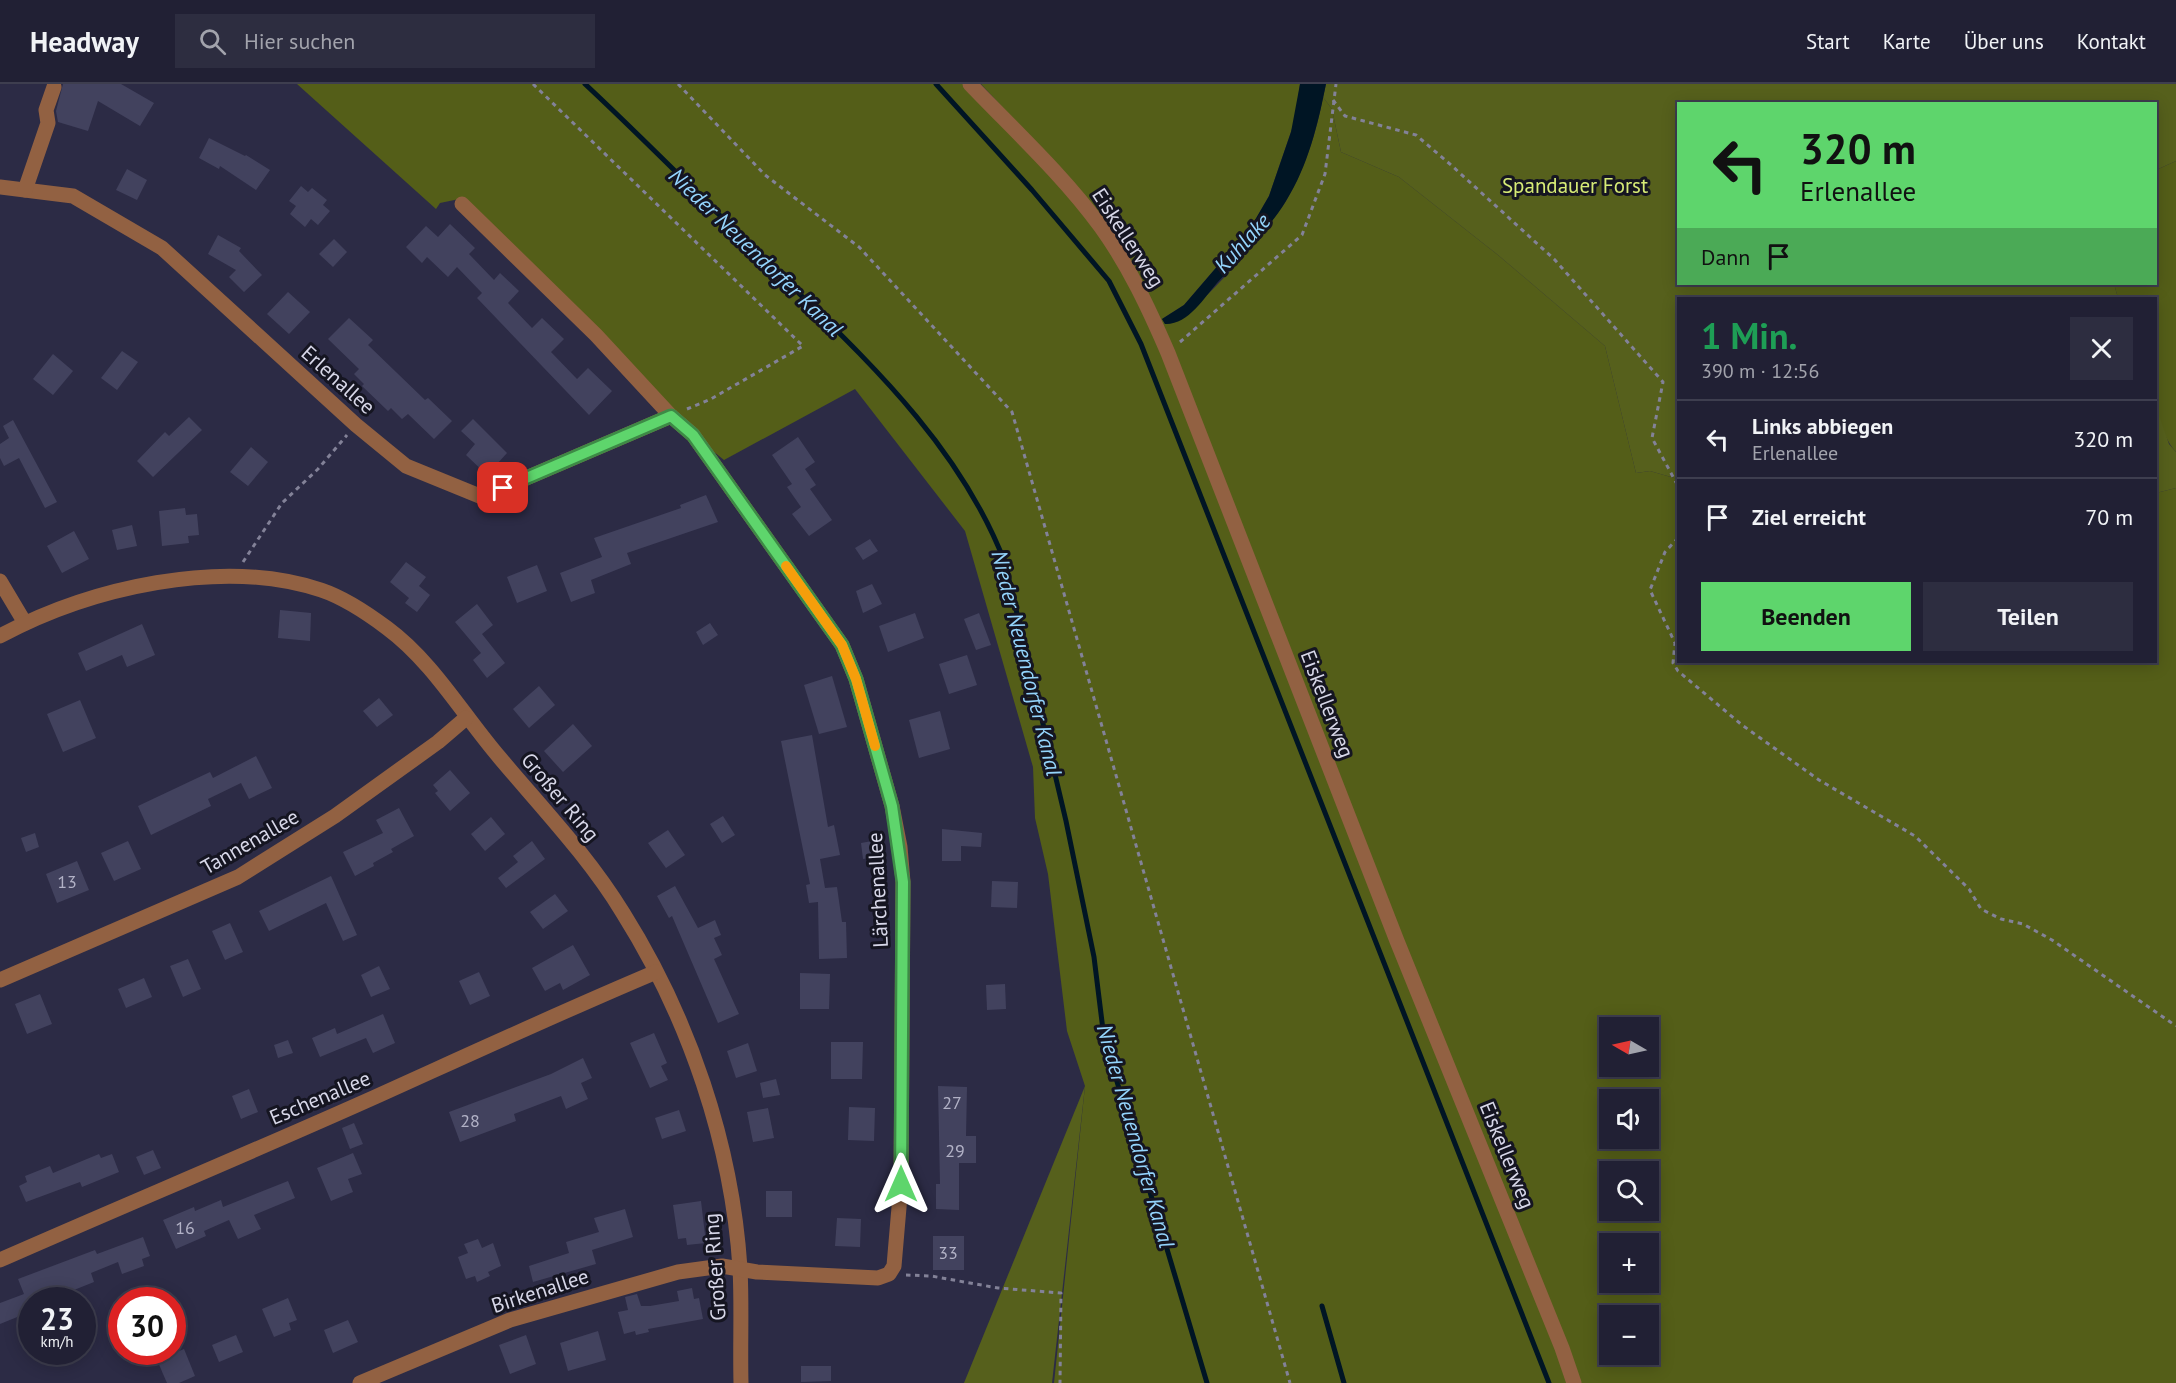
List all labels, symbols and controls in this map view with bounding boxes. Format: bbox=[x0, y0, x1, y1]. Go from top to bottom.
search box bbox=[175, 14, 595, 68]
text: Headway bbox=[30, 23, 139, 60]
icon: search bbox=[196, 25, 229, 58]
text: Hier suchen bbox=[244, 27, 355, 55]
text: Start bbox=[1806, 28, 1850, 55]
text: Karte bbox=[1883, 28, 1931, 55]
text: Über uns bbox=[1964, 28, 2044, 55]
text: Kontakt bbox=[2077, 28, 2146, 55]
text: 320 m bbox=[1800, 121, 1916, 176]
icon: left bbox=[1701, 126, 1779, 204]
water label: Nieder Neuendorfer Kanal bbox=[663, 162, 849, 342]
park label: Spandauer Forst bbox=[1502, 172, 1648, 199]
text: Erlenallee bbox=[1800, 174, 1916, 208]
street label: Eiskellerweg bbox=[1086, 183, 1171, 293]
water label: Kuhlake bbox=[1208, 207, 1277, 279]
icon: arrive bbox=[1762, 240, 1795, 273]
text: Dann bbox=[1701, 243, 1750, 271]
text: 1 Min. bbox=[1701, 312, 1797, 359]
button: close bbox=[2070, 317, 2133, 380]
street label: Erlenallee bbox=[296, 339, 381, 420]
text: 390 m · 12:56 bbox=[1701, 358, 1819, 384]
text: Links abbiegen bbox=[1752, 412, 1893, 440]
icon: left bbox=[1701, 423, 1734, 456]
text: 320 m bbox=[2073, 425, 2133, 453]
text: Erlenallee bbox=[1752, 440, 1838, 466]
pin bbox=[477, 462, 528, 513]
icon: arrive bbox=[486, 471, 519, 504]
icon: arrive bbox=[1701, 501, 1734, 534]
text: Ziel erreicht bbox=[1752, 503, 1866, 531]
text: 70 m bbox=[2085, 503, 2133, 531]
water label: Nieder Neuendorfer Kanal bbox=[985, 547, 1069, 779]
button: Beenden bbox=[1701, 582, 1911, 651]
button: Teilen bbox=[1923, 582, 2133, 651]
street label: Eiskellerweg bbox=[1295, 646, 1360, 762]
street label: Großer Ring bbox=[515, 747, 605, 847]
street label: Tannenallee bbox=[196, 803, 304, 880]
street label: Lärchenallee bbox=[861, 832, 894, 948]
house number: 13 bbox=[57, 870, 77, 893]
north arrow bbox=[1599, 1017, 1659, 1077]
map controls bbox=[1599, 1017, 1659, 1365]
water label: Nieder Neuendorfer Kanal bbox=[1091, 1021, 1181, 1251]
street label: Eschenallee bbox=[265, 1064, 374, 1131]
button: sound bbox=[1599, 1089, 1659, 1149]
house number: 27 bbox=[942, 1091, 962, 1114]
street label: Eiskellerweg bbox=[1474, 1097, 1541, 1212]
house number: 28 bbox=[460, 1109, 480, 1132]
house number: 29 bbox=[945, 1139, 965, 1162]
position arrow bbox=[869, 1152, 933, 1216]
button: search bbox=[1599, 1161, 1659, 1221]
street label: Großer Ring bbox=[697, 1212, 732, 1322]
house number: 16 bbox=[175, 1216, 195, 1239]
button: + bbox=[1599, 1233, 1659, 1293]
house number: 33 bbox=[938, 1241, 958, 1264]
street label: Birkenallee bbox=[488, 1262, 592, 1319]
speed limit sign: 30 bbox=[108, 1287, 186, 1365]
text: 23 bbox=[40, 1299, 74, 1338]
button: − bbox=[1599, 1305, 1659, 1365]
text: km/h bbox=[41, 1332, 73, 1351]

